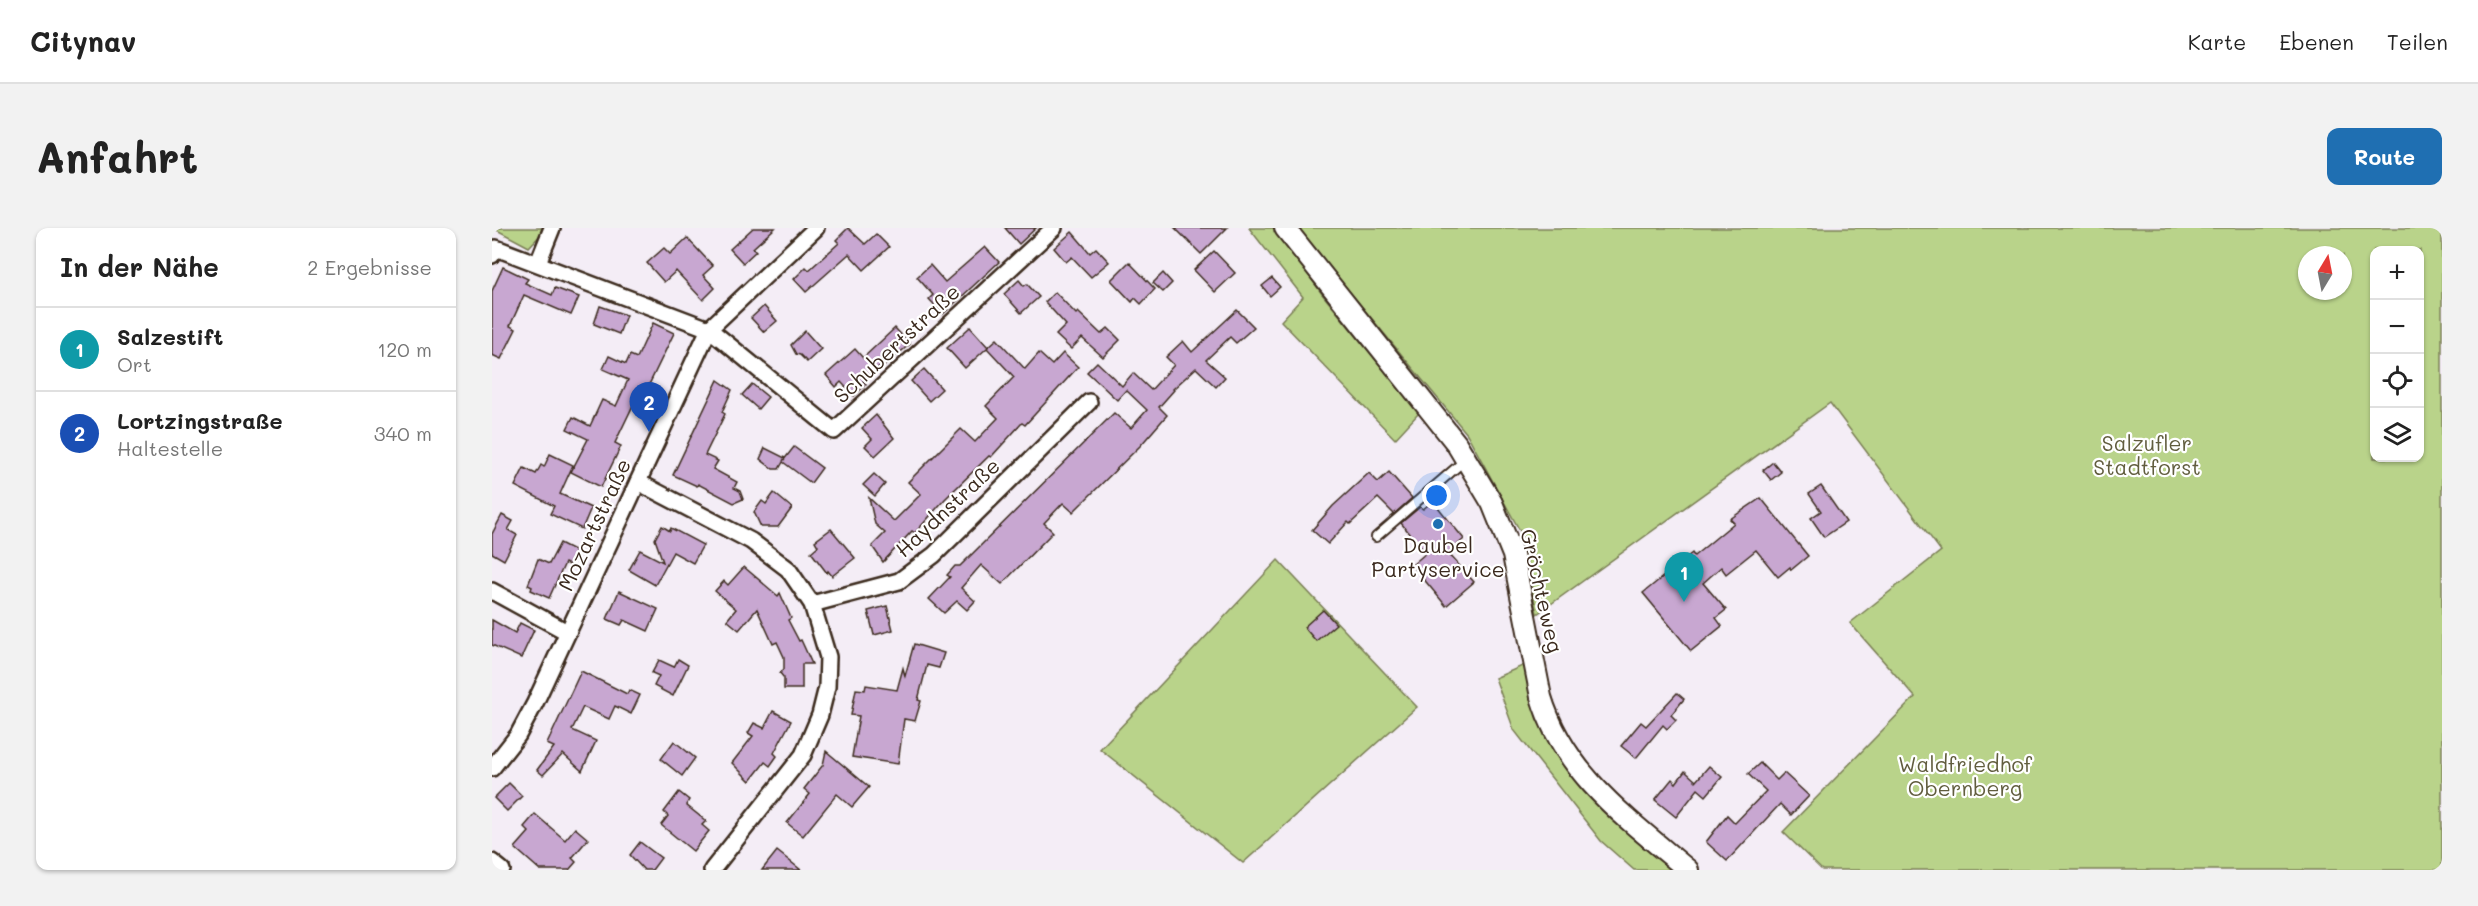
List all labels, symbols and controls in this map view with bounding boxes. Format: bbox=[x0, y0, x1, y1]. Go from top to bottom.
text: Citynav bbox=[30, 23, 136, 59]
text: Karte bbox=[2188, 28, 2246, 55]
text: Ebenen bbox=[2279, 28, 2354, 55]
text: Teilen bbox=[2387, 28, 2448, 55]
button: Route bbox=[2327, 128, 2442, 185]
text: Anfahrt bbox=[36, 129, 198, 184]
north arrow bbox=[2298, 246, 2352, 300]
map controls bbox=[2370, 246, 2424, 462]
button: + bbox=[2370, 246, 2424, 300]
text: In der Nähe bbox=[60, 250, 219, 284]
text: 2 Ergebnisse bbox=[307, 254, 432, 280]
street label: Schubertstraße bbox=[827, 277, 965, 408]
button: − bbox=[2370, 300, 2424, 354]
text: Salzestift bbox=[117, 322, 223, 351]
text: 1 bbox=[75, 336, 84, 362]
text: 120 m bbox=[377, 336, 432, 362]
text: Ort bbox=[117, 351, 152, 377]
button: locate bbox=[2370, 354, 2424, 408]
pin: 2 bbox=[630, 382, 668, 432]
text: Lortzingstraße bbox=[117, 406, 283, 435]
button: layers bbox=[2370, 408, 2424, 462]
text: 2 bbox=[74, 420, 85, 446]
text: 340 m bbox=[374, 420, 432, 446]
park label: Salzufler Stadtforst bbox=[2093, 429, 2201, 480]
text: Haltestelle bbox=[117, 435, 223, 461]
street label: Haydnstraße bbox=[889, 452, 1005, 562]
street label: Mozartstraße bbox=[551, 454, 636, 595]
your location bbox=[1422, 481, 1451, 510]
marker: Daubel Partyservice bbox=[1431, 517, 1445, 531]
street label: Gröchteweg bbox=[1515, 526, 1570, 655]
place label: Daubel Partyservice bbox=[1371, 531, 1505, 582]
pin: 1 bbox=[1664, 552, 1704, 602]
park label: Waldfriedhof Obernberg bbox=[1898, 750, 2033, 801]

